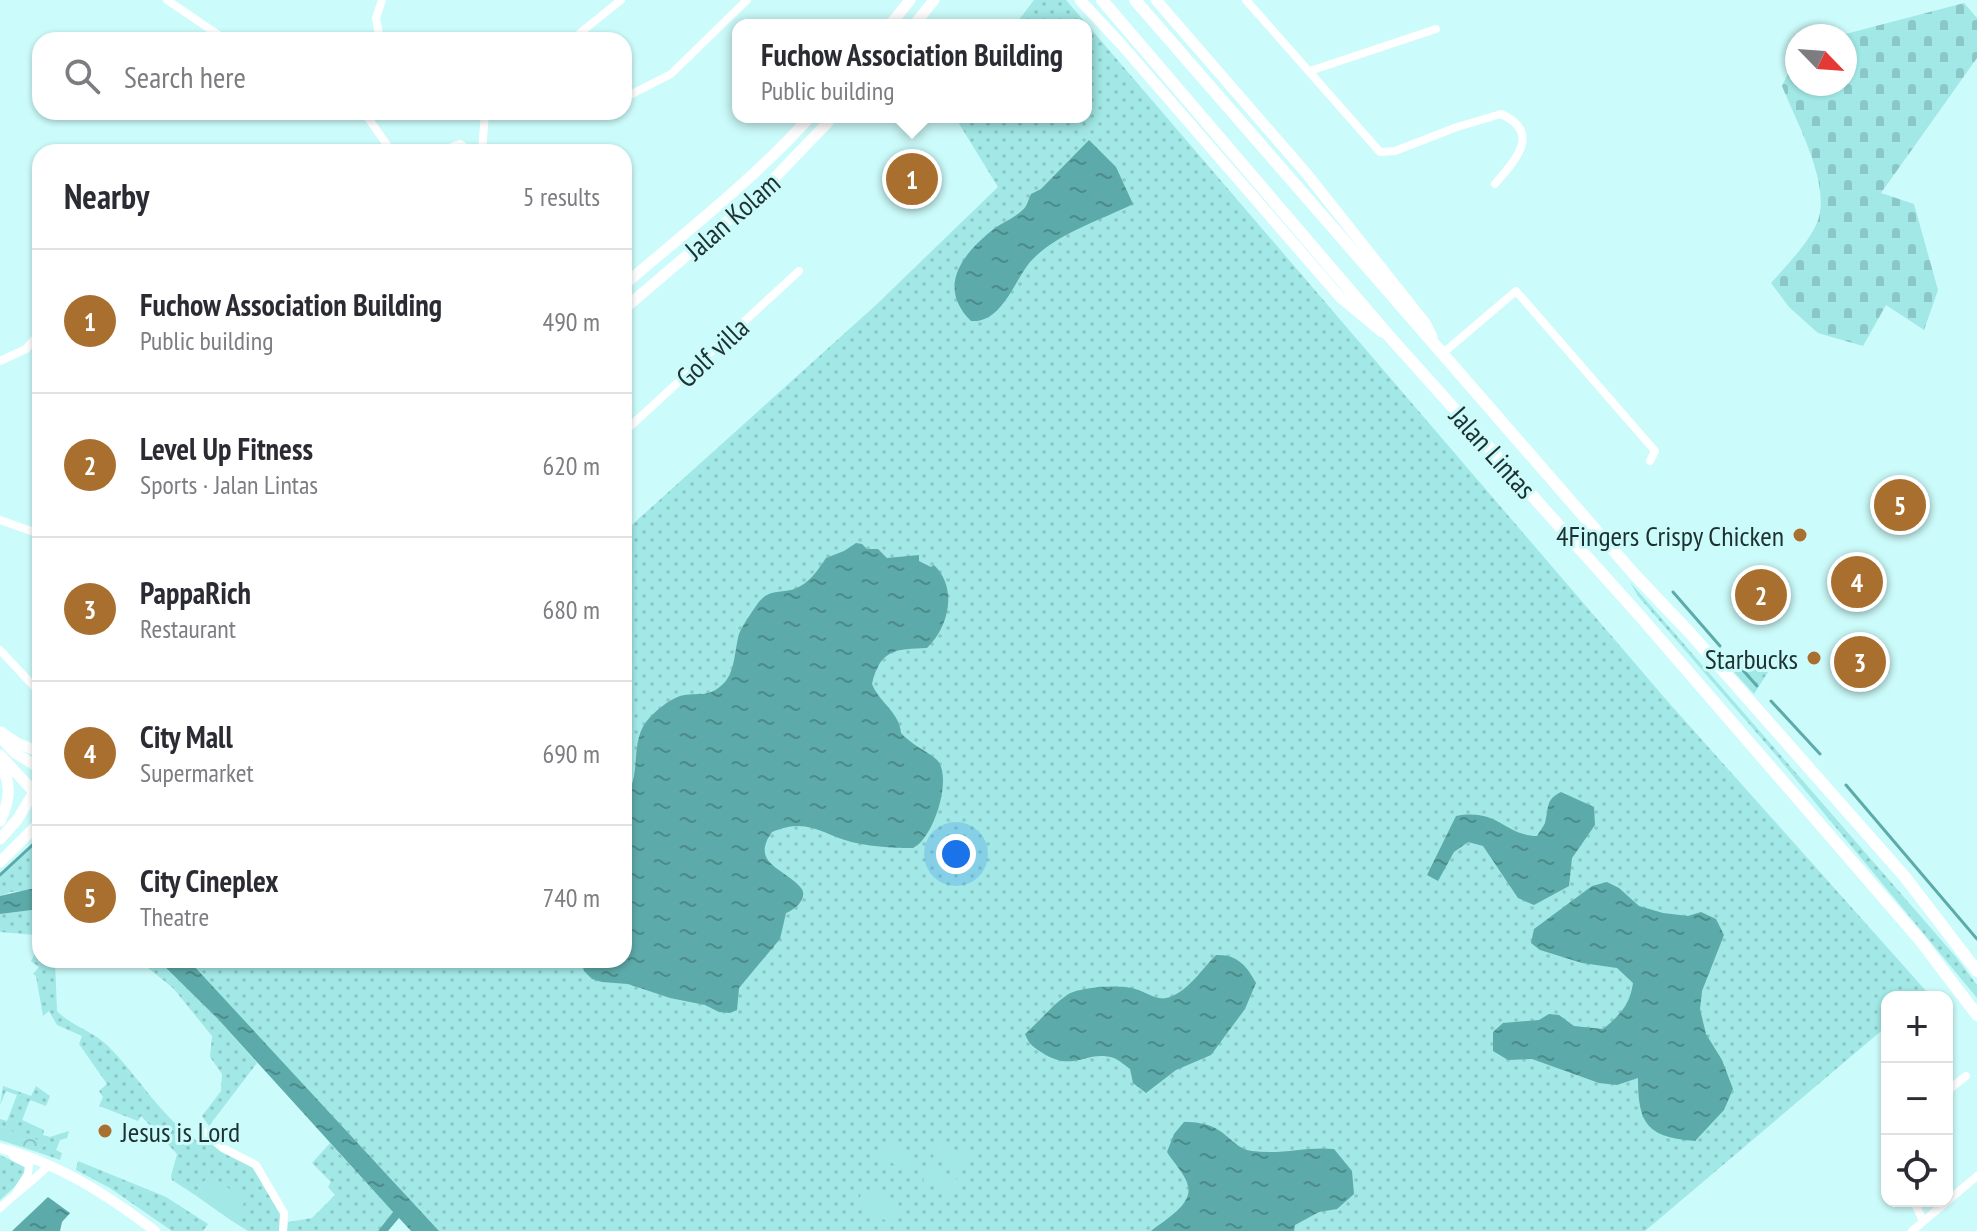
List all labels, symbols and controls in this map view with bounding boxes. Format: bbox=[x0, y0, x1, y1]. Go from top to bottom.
popup bbox=[732, 19, 1092, 123]
north arrow bbox=[1785, 24, 1857, 96]
search box bbox=[32, 32, 632, 120]
text: Fuchow Association Building bbox=[761, 35, 1063, 74]
icon: search bbox=[60, 54, 104, 98]
text: Search here bbox=[124, 57, 246, 96]
text: Public building bbox=[761, 74, 894, 107]
pin: 1 bbox=[886, 149, 938, 209]
street label: Jalan Kolam bbox=[676, 164, 787, 268]
text: Nearby bbox=[64, 174, 149, 218]
text: 5 results bbox=[523, 180, 600, 213]
text: Fuchow Association Building bbox=[140, 285, 442, 324]
text: 1 bbox=[84, 305, 96, 338]
text: 490 m bbox=[542, 305, 600, 338]
street label: Golf villa bbox=[668, 309, 756, 395]
text: Public building bbox=[140, 324, 273, 357]
street label: Jalan Lintas bbox=[1441, 397, 1544, 506]
text: Level Up Fitness bbox=[140, 429, 313, 468]
text: 2 bbox=[84, 449, 96, 482]
text: 620 m bbox=[542, 449, 600, 482]
text: Sports · Jalan Lintas bbox=[140, 468, 318, 501]
pin: 5 bbox=[1874, 475, 1926, 535]
place label: 4Fingers Crispy Chicken bbox=[1556, 517, 1784, 554]
marker: 4Fingers Crispy Chicken bbox=[1791, 526, 1809, 544]
pin: 4 bbox=[1831, 552, 1883, 612]
pin: 2 bbox=[1735, 565, 1787, 625]
text: PappaRich bbox=[140, 573, 251, 612]
text: 3 bbox=[84, 593, 96, 626]
text: 680 m bbox=[542, 593, 600, 626]
text: Restaurant bbox=[140, 612, 236, 645]
pin: 3 bbox=[1834, 632, 1886, 692]
place label: Starbucks bbox=[1705, 640, 1798, 677]
marker: Starbucks bbox=[1805, 649, 1823, 667]
text: City Mall bbox=[140, 717, 233, 756]
text: 4 bbox=[84, 737, 96, 770]
text: 690 m bbox=[542, 737, 600, 770]
text: Supermarket bbox=[140, 756, 254, 789]
your location bbox=[936, 834, 976, 874]
text: City Cineplex bbox=[140, 861, 278, 900]
text: 5 bbox=[84, 881, 96, 914]
text: 740 m bbox=[542, 881, 600, 914]
text: Theatre bbox=[140, 900, 209, 933]
map controls bbox=[1881, 991, 1953, 1207]
button: + bbox=[1881, 991, 1953, 1063]
button: − bbox=[1881, 1063, 1953, 1135]
place label: Jesus is Lord bbox=[120, 1113, 240, 1150]
marker: Jesus is Lord bbox=[96, 1122, 114, 1140]
button: locate bbox=[1881, 1135, 1953, 1207]

